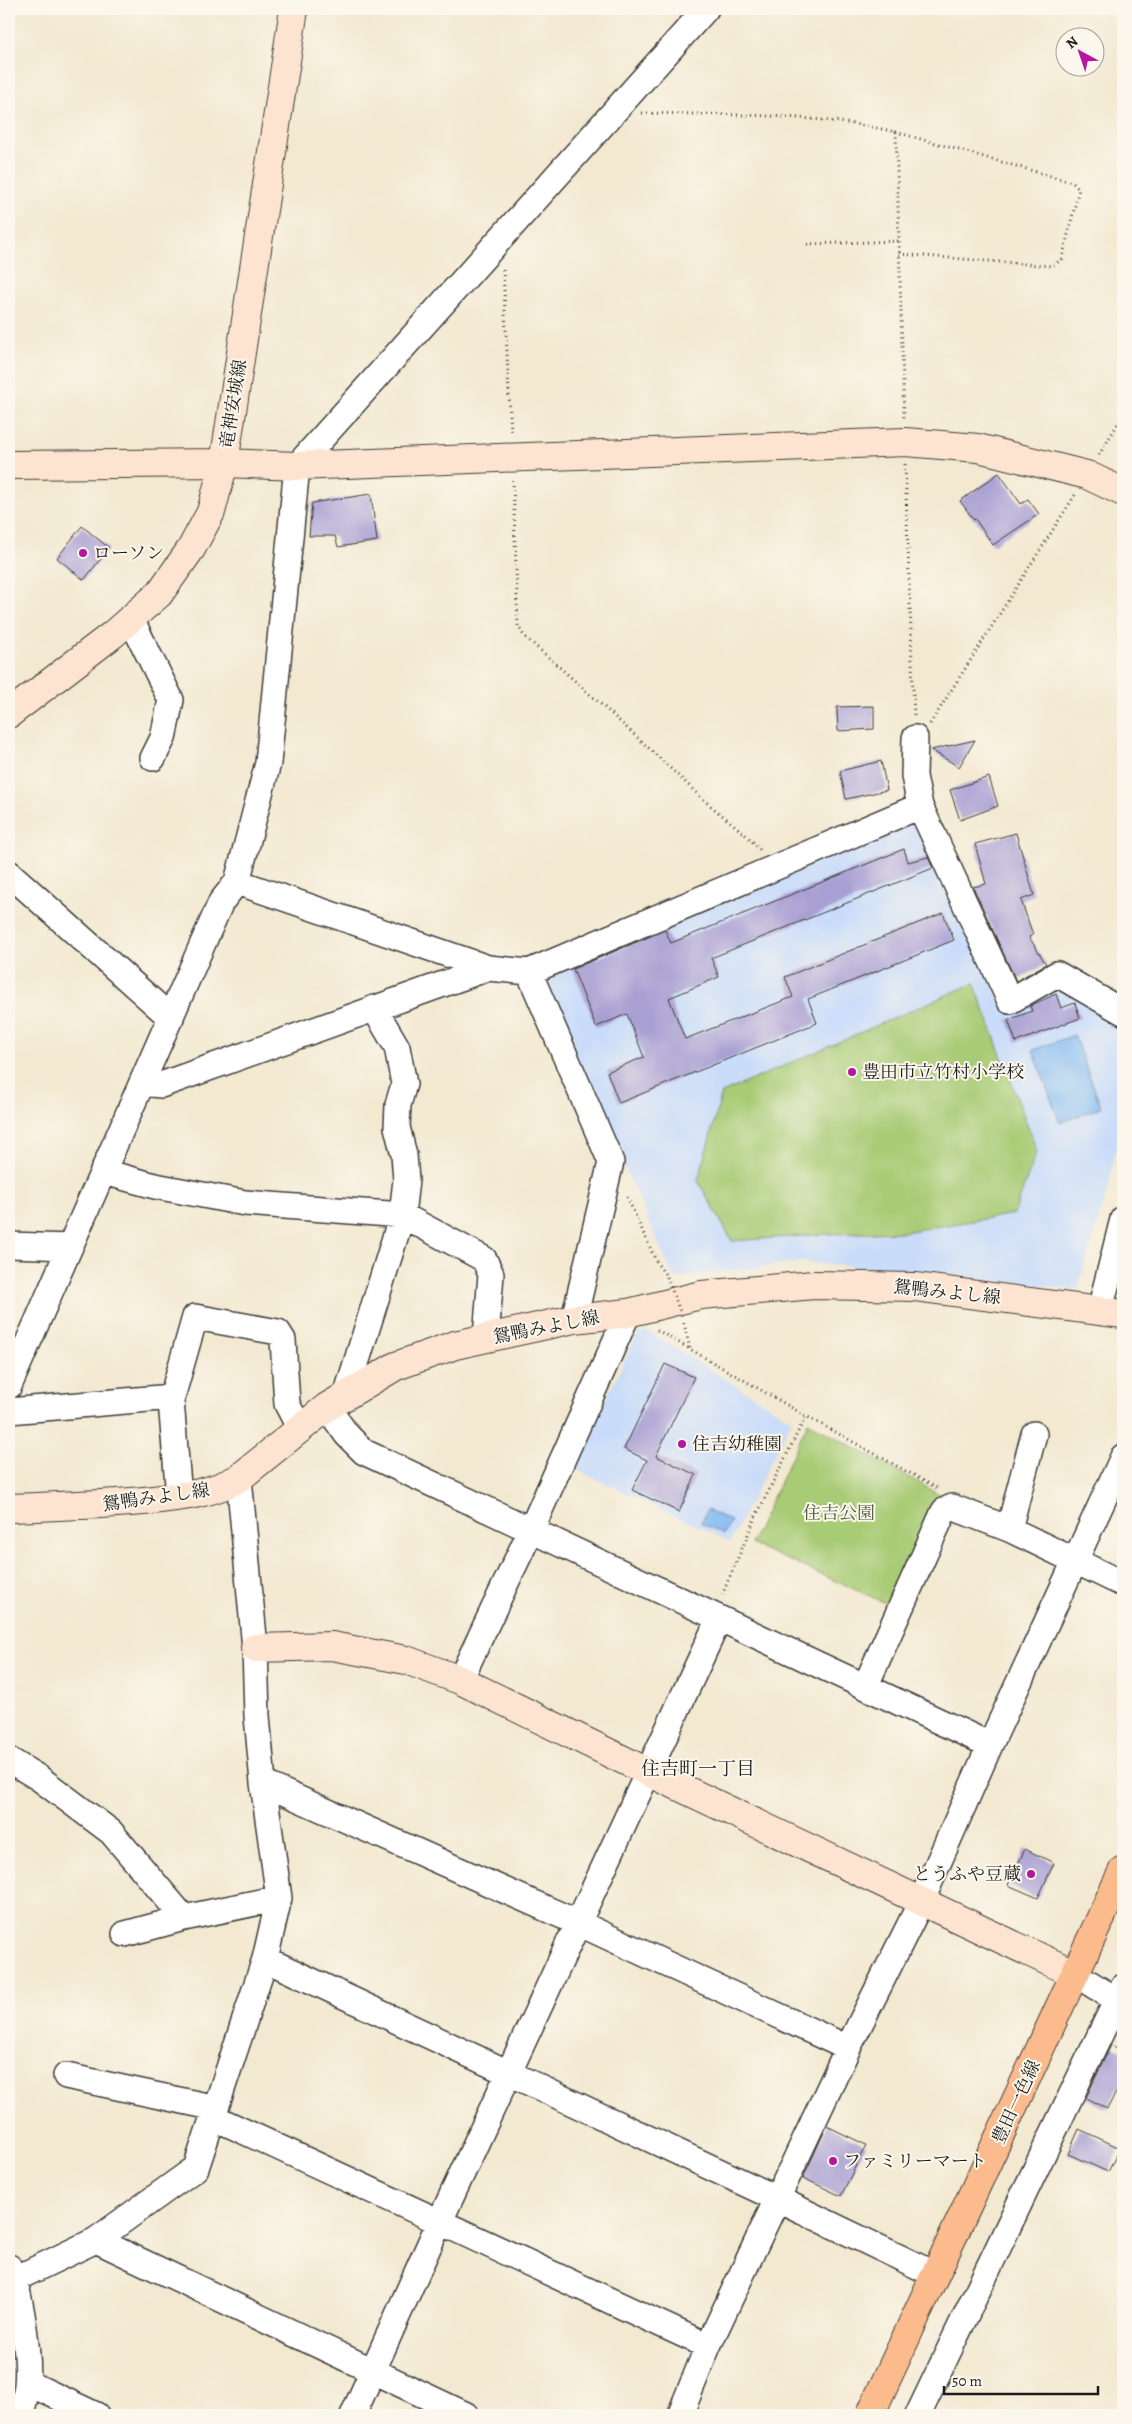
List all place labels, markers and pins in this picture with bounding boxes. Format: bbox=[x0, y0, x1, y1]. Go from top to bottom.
place label: ローソン bbox=[93, 541, 164, 565]
marker: ローソン bbox=[77, 547, 89, 559]
place label: 豊田市立竹村小学校 bbox=[862, 1060, 1024, 1084]
marker: 豊田市立竹村小学校 bbox=[846, 1066, 858, 1078]
place label: 住吉幼稚園 bbox=[692, 1432, 782, 1456]
marker: 住吉幼稚園 bbox=[676, 1438, 688, 1450]
place label: とうふや豆蔵 bbox=[913, 1862, 1021, 1886]
marker: とうふや豆蔵 bbox=[1025, 1868, 1037, 1880]
place label: ファミリーマート bbox=[843, 2149, 987, 2173]
marker: ファミリーマート bbox=[827, 2155, 839, 2167]

